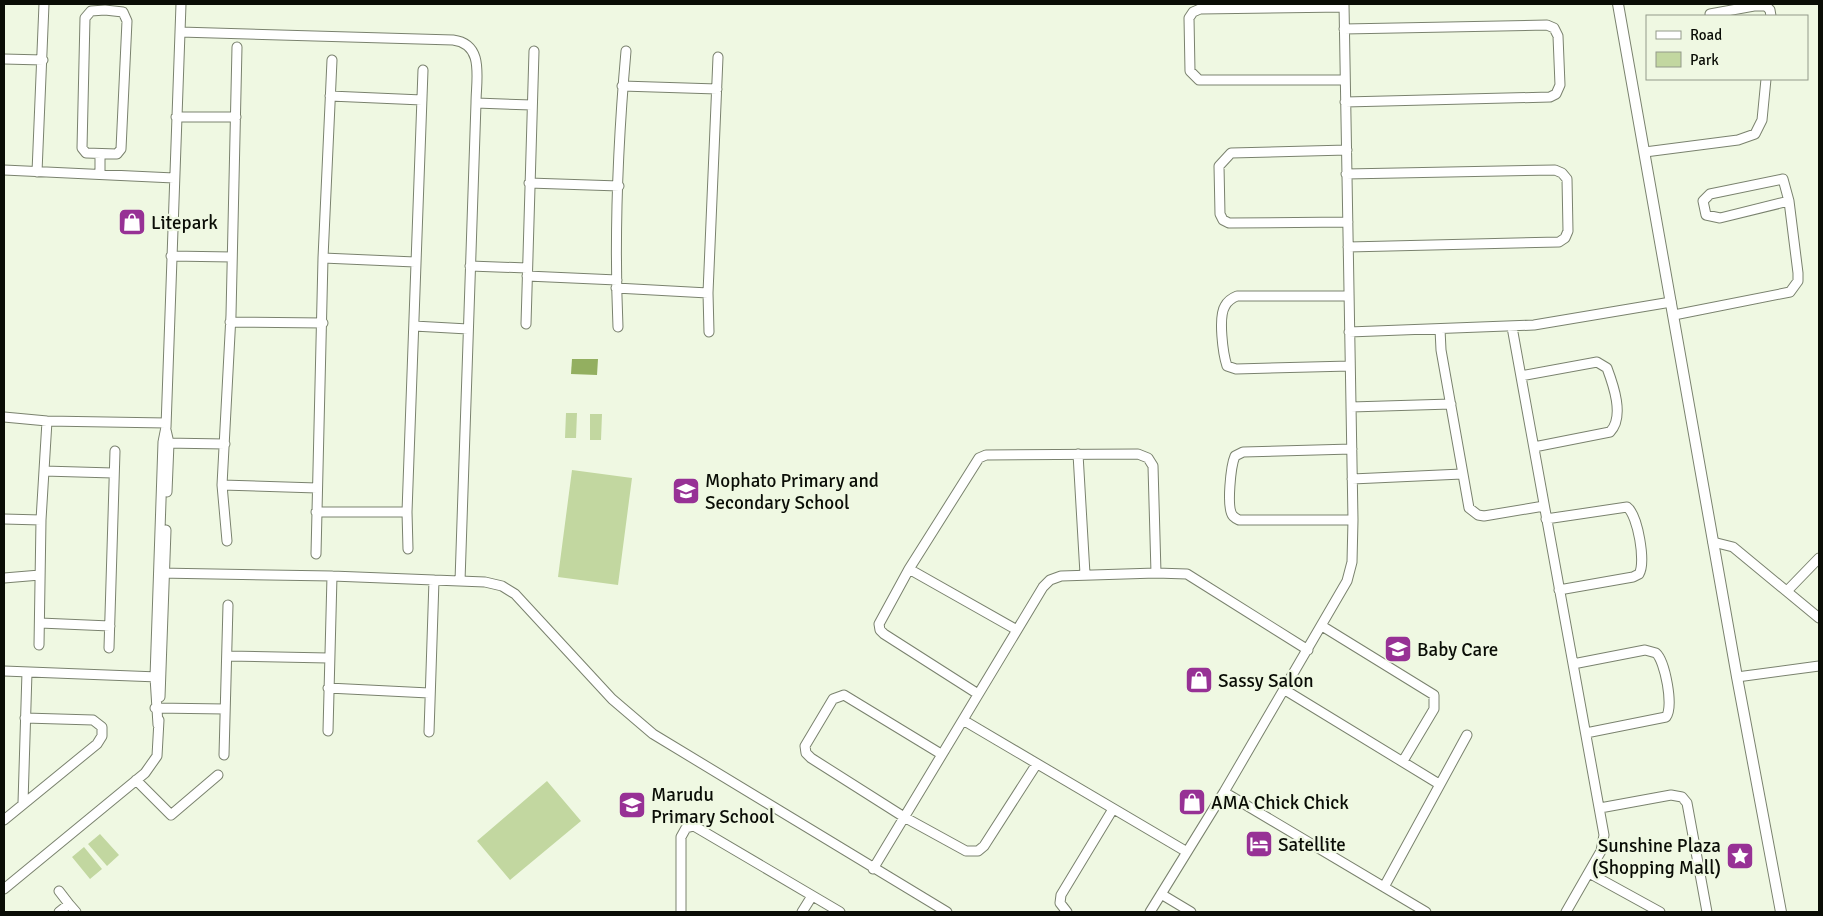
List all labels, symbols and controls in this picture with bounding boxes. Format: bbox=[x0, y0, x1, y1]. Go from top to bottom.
legend bbox=[1646, 15, 1808, 80]
text: Road bbox=[1690, 26, 1722, 44]
text: Park bbox=[1690, 51, 1719, 69]
shop icon: Litepark bbox=[117, 207, 147, 237]
place label: Litepark bbox=[151, 211, 218, 235]
place label: Mophato Primary and Secondary School bbox=[705, 469, 879, 515]
school or university icon: Mophato Primary and Secondary School bbox=[671, 476, 701, 506]
school or university icon: Baby Care bbox=[1383, 634, 1413, 664]
place label: Baby Care bbox=[1417, 638, 1498, 662]
shop icon: Sassy Salon bbox=[1184, 665, 1214, 695]
place label: Sassy Salon bbox=[1218, 669, 1314, 693]
place label: Marudu Primary School bbox=[651, 783, 774, 829]
shop icon: AMA Chick Chick bbox=[1177, 787, 1207, 817]
school or university icon: Marudu Primary School bbox=[617, 790, 647, 820]
place label: AMA Chick Chick bbox=[1211, 791, 1349, 815]
hotel icon: Satellite bbox=[1244, 829, 1274, 859]
place label: Satellite bbox=[1278, 833, 1346, 857]
place label: Sunshine Plaza (Shopping Mall) bbox=[1592, 834, 1721, 880]
place icon: Sunshine Plaza (Shopping Mall) bbox=[1725, 841, 1755, 871]

